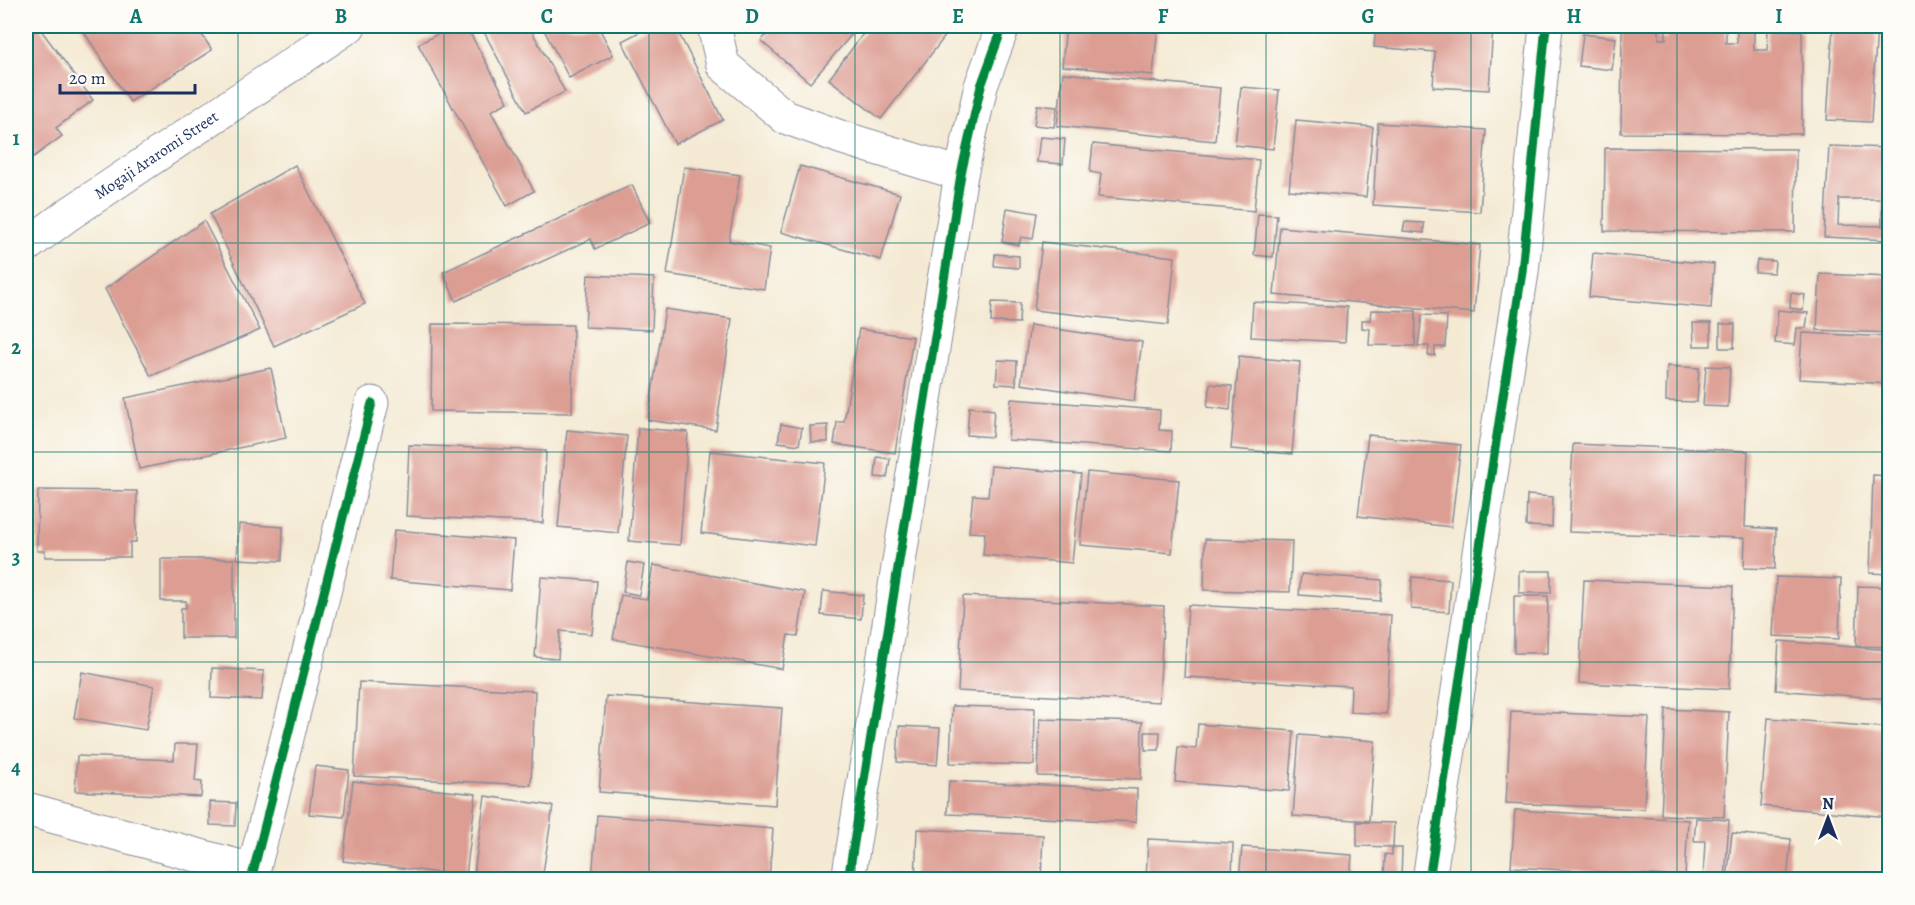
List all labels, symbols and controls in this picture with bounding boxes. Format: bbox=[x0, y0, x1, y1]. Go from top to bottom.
text: A bbox=[129, 3, 143, 30]
text: B bbox=[335, 3, 347, 30]
text: C bbox=[541, 3, 553, 30]
text: D bbox=[745, 3, 759, 30]
text: E bbox=[952, 3, 964, 30]
text: F bbox=[1158, 3, 1169, 30]
text: G bbox=[1361, 3, 1375, 30]
text: H bbox=[1567, 3, 1582, 30]
text: I bbox=[1775, 3, 1783, 30]
scale bar bbox=[60, 57, 195, 95]
text: 20 m bbox=[69, 66, 106, 90]
street label: Mogaji Araromi Street bbox=[90, 106, 223, 205]
text: 1 bbox=[12, 125, 20, 152]
text: 2 bbox=[11, 334, 21, 361]
text: 3 bbox=[12, 544, 20, 571]
text: 4 bbox=[11, 754, 21, 781]
north arrow bbox=[1798, 788, 1858, 848]
text: N bbox=[1822, 793, 1834, 815]

